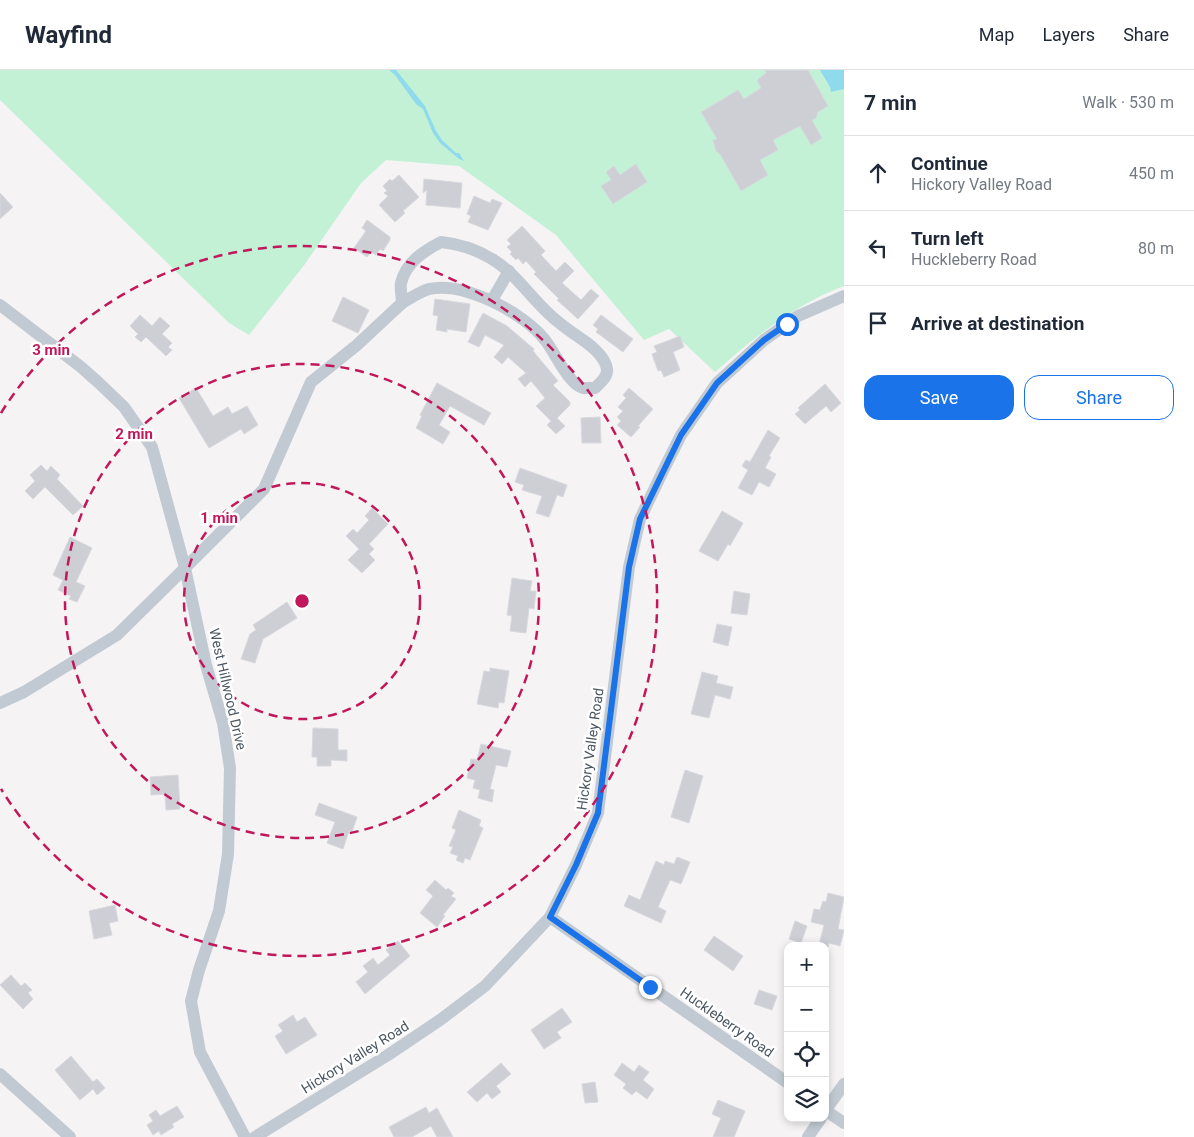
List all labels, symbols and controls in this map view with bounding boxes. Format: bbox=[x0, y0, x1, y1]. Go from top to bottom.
text: Wayfind bbox=[25, 21, 112, 49]
text: Map bbox=[979, 24, 1014, 45]
text: Layers bbox=[1042, 24, 1095, 45]
text: Share bbox=[1123, 24, 1169, 45]
text: 7 min bbox=[864, 91, 917, 115]
text: Walk · 530 m bbox=[1082, 93, 1174, 112]
text: Continue bbox=[911, 152, 988, 175]
icon: ahead bbox=[864, 159, 892, 187]
text: 450 m bbox=[1129, 164, 1174, 183]
text: Hickory Valley Road bbox=[911, 175, 1052, 194]
text: Turn left bbox=[911, 227, 984, 250]
icon: left bbox=[864, 234, 892, 262]
text: 80 m bbox=[1138, 239, 1174, 258]
text: Huckleberry Road bbox=[911, 250, 1037, 269]
icon: arrive bbox=[864, 309, 892, 337]
text: Arrive at destination bbox=[911, 312, 1084, 335]
route start bbox=[776, 313, 799, 336]
text: 3 min bbox=[32, 341, 70, 359]
button: Save bbox=[864, 375, 1014, 420]
button: Share bbox=[1024, 375, 1174, 420]
text: 2 min bbox=[115, 425, 153, 443]
text: 1 min bbox=[200, 509, 238, 527]
centre of rings bbox=[293, 592, 311, 610]
street label: West Hillwood Drive bbox=[206, 627, 250, 751]
street label: Hickory Valley Road bbox=[573, 687, 607, 811]
map controls bbox=[784, 942, 829, 1122]
button: + bbox=[784, 942, 829, 987]
route end bbox=[639, 976, 662, 999]
street label: Huckleberry Road bbox=[677, 984, 777, 1060]
button: − bbox=[784, 987, 829, 1032]
street label: Hickory Valley Road bbox=[298, 1018, 412, 1096]
button: locate bbox=[784, 1032, 829, 1077]
button: layers bbox=[784, 1077, 829, 1122]

